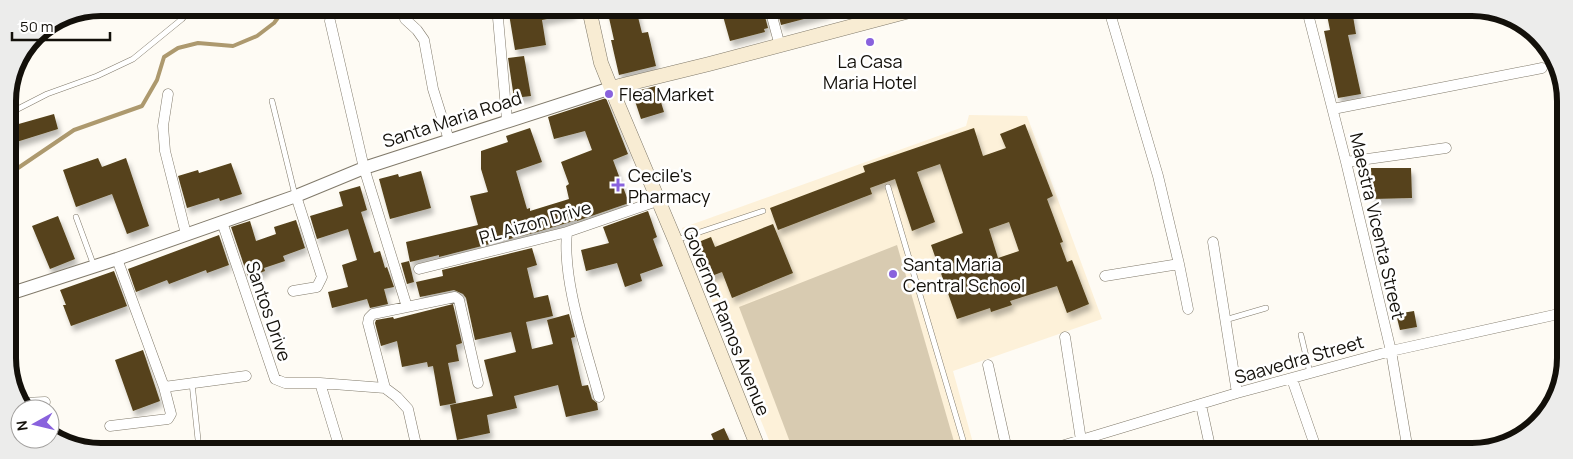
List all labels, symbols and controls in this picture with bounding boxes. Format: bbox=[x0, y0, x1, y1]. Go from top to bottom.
scale bar bbox=[12, 10, 110, 42]
text: 50 m bbox=[20, 16, 54, 37]
marker: La Casa Maria Hotel bbox=[864, 36, 876, 48]
place label: La Casa Maria Hotel bbox=[823, 49, 917, 94]
place label: Flea Market bbox=[619, 82, 714, 106]
street label: Santa Maria Road bbox=[379, 85, 525, 153]
marker: Flea Market bbox=[603, 88, 615, 100]
street label: Maestra Vicenta Street bbox=[1345, 130, 1411, 322]
place label: Cecile's Pharmacy bbox=[628, 163, 711, 208]
marker: Cecile's Pharmacy bbox=[612, 179, 624, 191]
street label: P.L Aizon Drive bbox=[476, 194, 594, 250]
street label: Governor Ramos Avenue bbox=[678, 223, 776, 419]
place label: Santa Maria Central School bbox=[903, 252, 1025, 297]
street label: Santos Drive bbox=[241, 258, 297, 364]
marker: Santa Maria Central School bbox=[887, 268, 899, 280]
street label: Saavedra Street bbox=[1232, 329, 1366, 389]
north arrow bbox=[10, 399, 60, 449]
text: N bbox=[12, 420, 32, 432]

